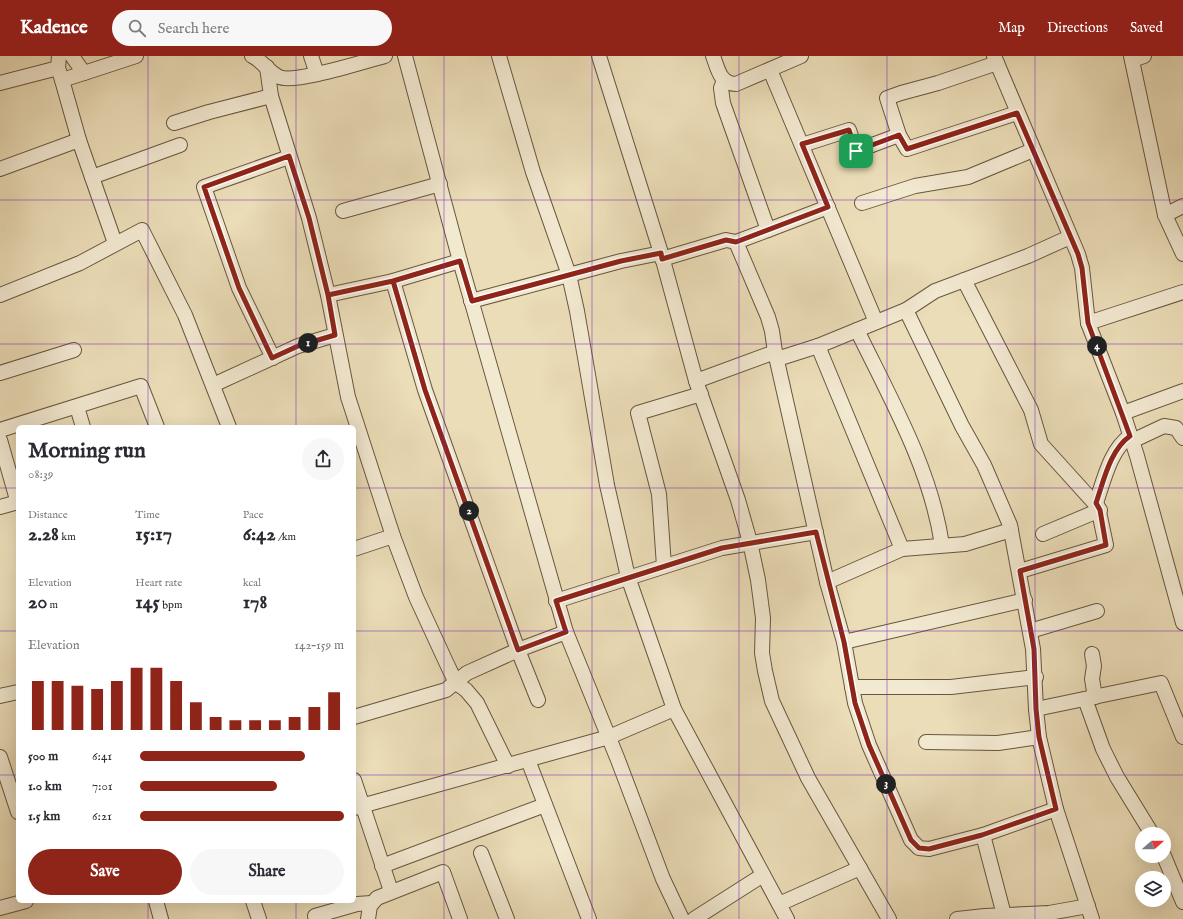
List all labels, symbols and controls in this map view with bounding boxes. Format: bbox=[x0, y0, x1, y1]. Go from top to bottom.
search box bbox=[112, 10, 392, 46]
text: Kadence bbox=[20, 16, 88, 40]
icon: search bbox=[126, 17, 148, 39]
text: Search here bbox=[158, 19, 229, 38]
text: Map bbox=[998, 19, 1025, 37]
text: Directions bbox=[1047, 19, 1108, 37]
text: Saved bbox=[1130, 19, 1163, 37]
pin bbox=[839, 134, 873, 168]
icon: arrive bbox=[845, 140, 867, 162]
pin: 1 bbox=[298, 333, 318, 353]
text: 1 bbox=[306, 336, 310, 350]
pin: 4 bbox=[1087, 336, 1107, 356]
text: 4 bbox=[1094, 339, 1100, 353]
text: Morning run bbox=[28, 437, 146, 465]
button: share bbox=[302, 438, 344, 480]
text: 08:39 bbox=[28, 466, 53, 483]
pin: 2 bbox=[459, 501, 479, 521]
text: 2 bbox=[466, 504, 472, 518]
text: Distance bbox=[28, 508, 68, 522]
text: Time bbox=[135, 508, 160, 522]
text: Pace bbox=[243, 508, 263, 522]
text: 2.28 bbox=[28, 522, 59, 547]
text: 15:17 bbox=[135, 522, 172, 547]
text: 6:42 bbox=[243, 522, 276, 547]
text: km bbox=[59, 530, 76, 544]
text: /km bbox=[276, 530, 296, 544]
text: Elevation bbox=[28, 576, 72, 590]
text: Heart rate bbox=[135, 576, 182, 590]
text: kcal bbox=[243, 576, 261, 590]
text: 20 bbox=[28, 590, 47, 615]
text: 145 bbox=[135, 590, 160, 615]
text: 178 bbox=[243, 590, 267, 615]
text: m bbox=[47, 598, 58, 612]
text: bpm bbox=[160, 598, 182, 612]
text: Elevation bbox=[28, 637, 80, 654]
text: 142–159 m bbox=[294, 637, 344, 654]
text: 500 m bbox=[28, 748, 58, 765]
text: 6:41 bbox=[92, 748, 112, 765]
pin: 3 bbox=[876, 774, 896, 794]
text: 3 bbox=[884, 777, 888, 791]
text: 1.0 km bbox=[28, 778, 62, 795]
text: 7:01 bbox=[92, 778, 113, 795]
text: 1.5 km bbox=[28, 808, 60, 825]
text: 6:21 bbox=[92, 808, 112, 825]
north arrow bbox=[1135, 827, 1171, 863]
map controls bbox=[1135, 827, 1171, 907]
button: Save bbox=[28, 849, 182, 895]
button: Share bbox=[190, 849, 344, 895]
button: layers bbox=[1135, 871, 1171, 907]

